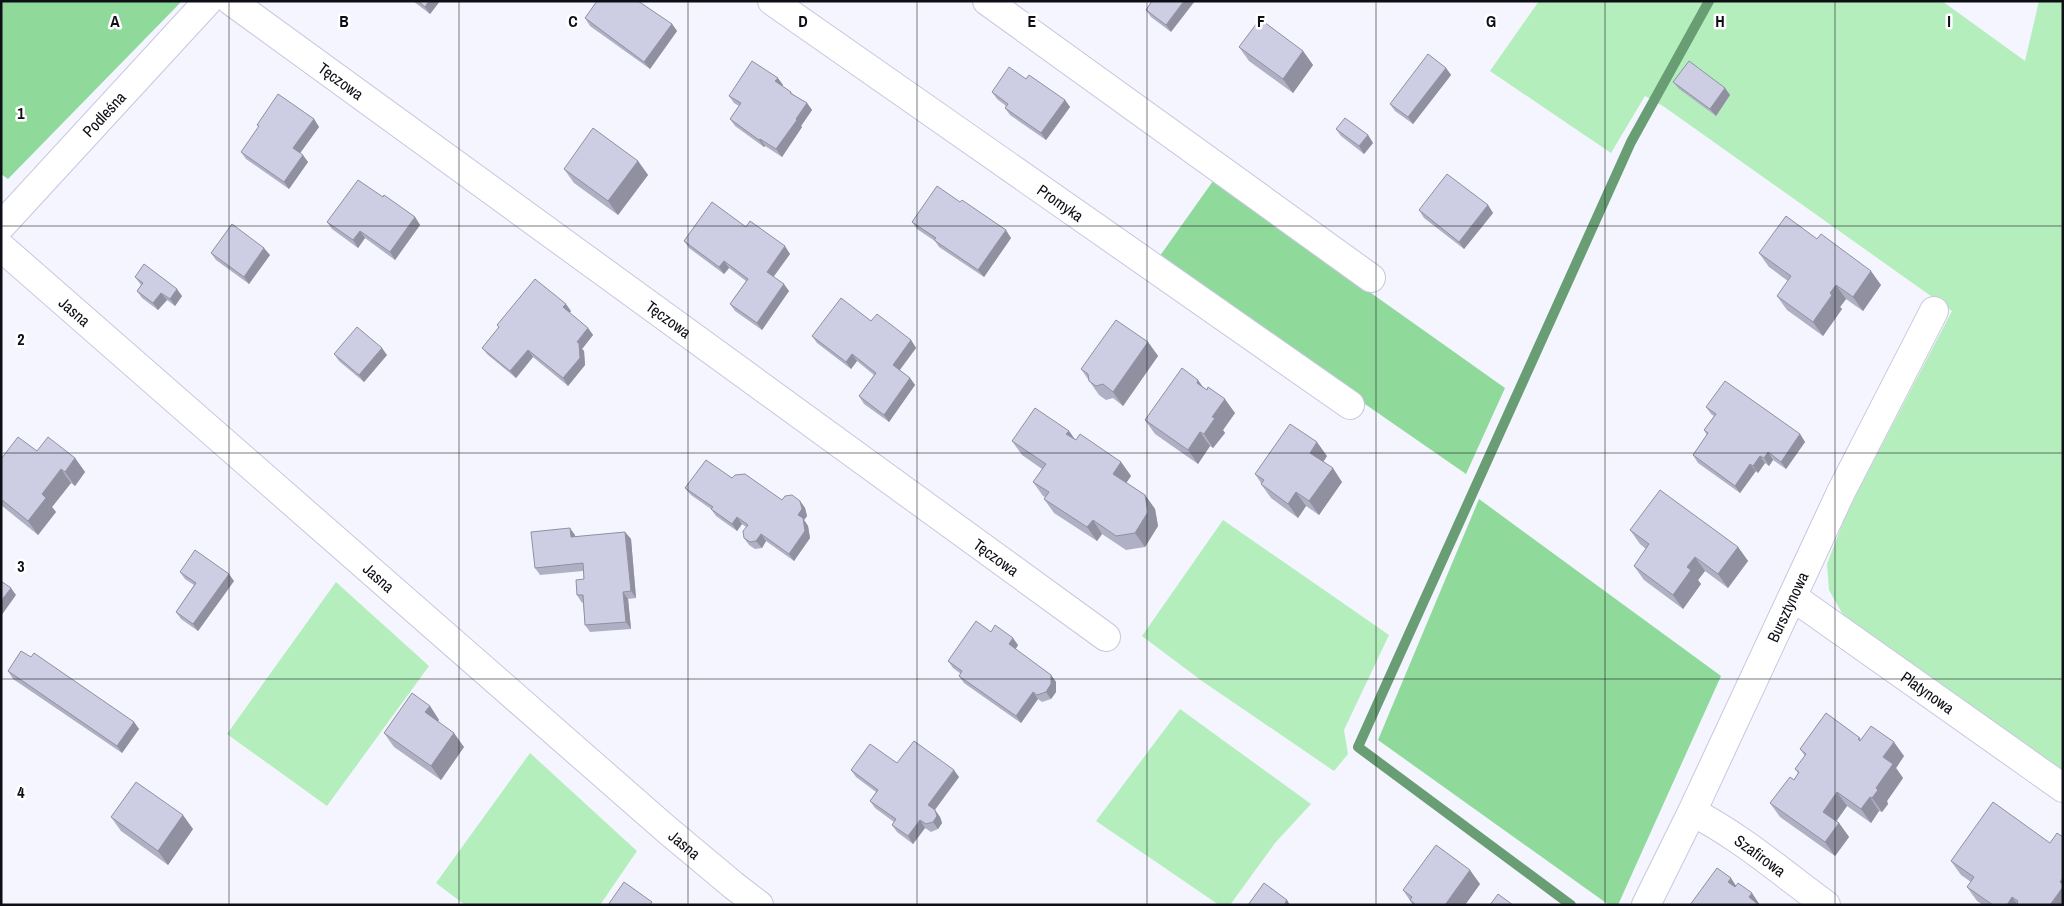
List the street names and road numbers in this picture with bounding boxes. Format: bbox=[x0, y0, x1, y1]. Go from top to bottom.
street label: Tęczowa bbox=[314, 57, 369, 105]
street label: Podleśna bbox=[77, 86, 131, 142]
street label: Promyka bbox=[1033, 179, 1089, 227]
street label: Jasna bbox=[54, 292, 96, 332]
street label: Tęczowa bbox=[641, 295, 696, 343]
street label: Tęczowa bbox=[969, 533, 1024, 582]
street label: Jasna bbox=[358, 558, 400, 598]
street label: Bursztynowa bbox=[1762, 568, 1814, 646]
street label: Platynowa bbox=[1897, 666, 1959, 719]
street label: Jasna bbox=[664, 825, 706, 865]
street label: Szafirowa bbox=[1730, 829, 1791, 882]

